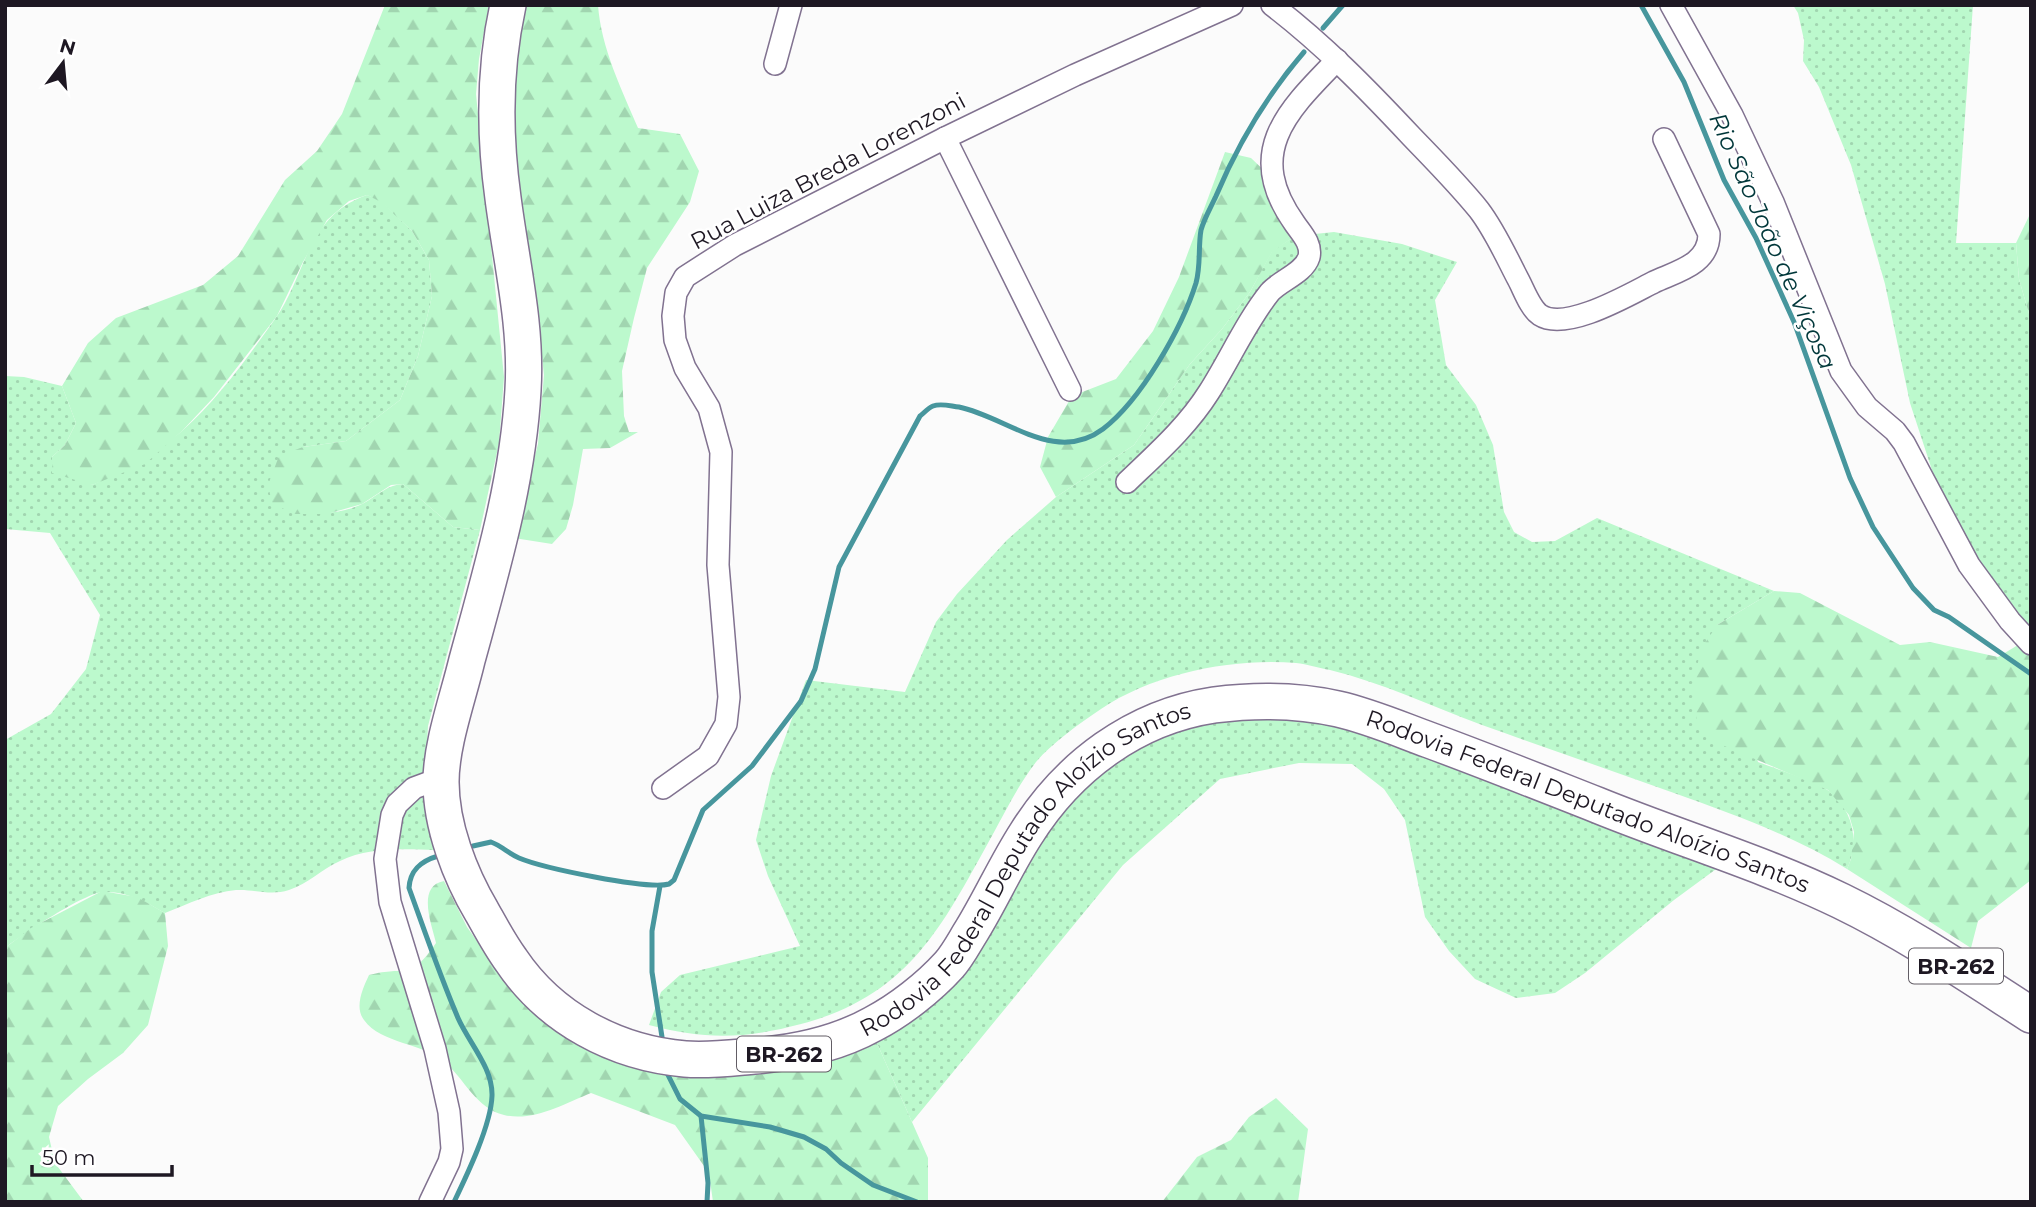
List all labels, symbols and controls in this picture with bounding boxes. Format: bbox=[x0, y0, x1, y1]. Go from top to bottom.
north arrow bbox=[28, 28, 98, 98]
text: N bbox=[57, 34, 78, 60]
street label: Rua Luiza Breda Lorenzoni bbox=[686, 87, 970, 255]
water label: Rio São João de Viçosa bbox=[1703, 108, 1843, 374]
street label: Rodovia Federal Deputado Aloízio Santos bbox=[855, 696, 1194, 1043]
street label: Rodovia Federal Deputado Aloízio Santos bbox=[1362, 704, 1814, 899]
road number: BR-262 bbox=[1909, 948, 2003, 984]
road number: BR-262 bbox=[737, 1036, 831, 1072]
scale bar bbox=[32, 1134, 172, 1178]
text: 50 m bbox=[42, 1145, 96, 1170]

